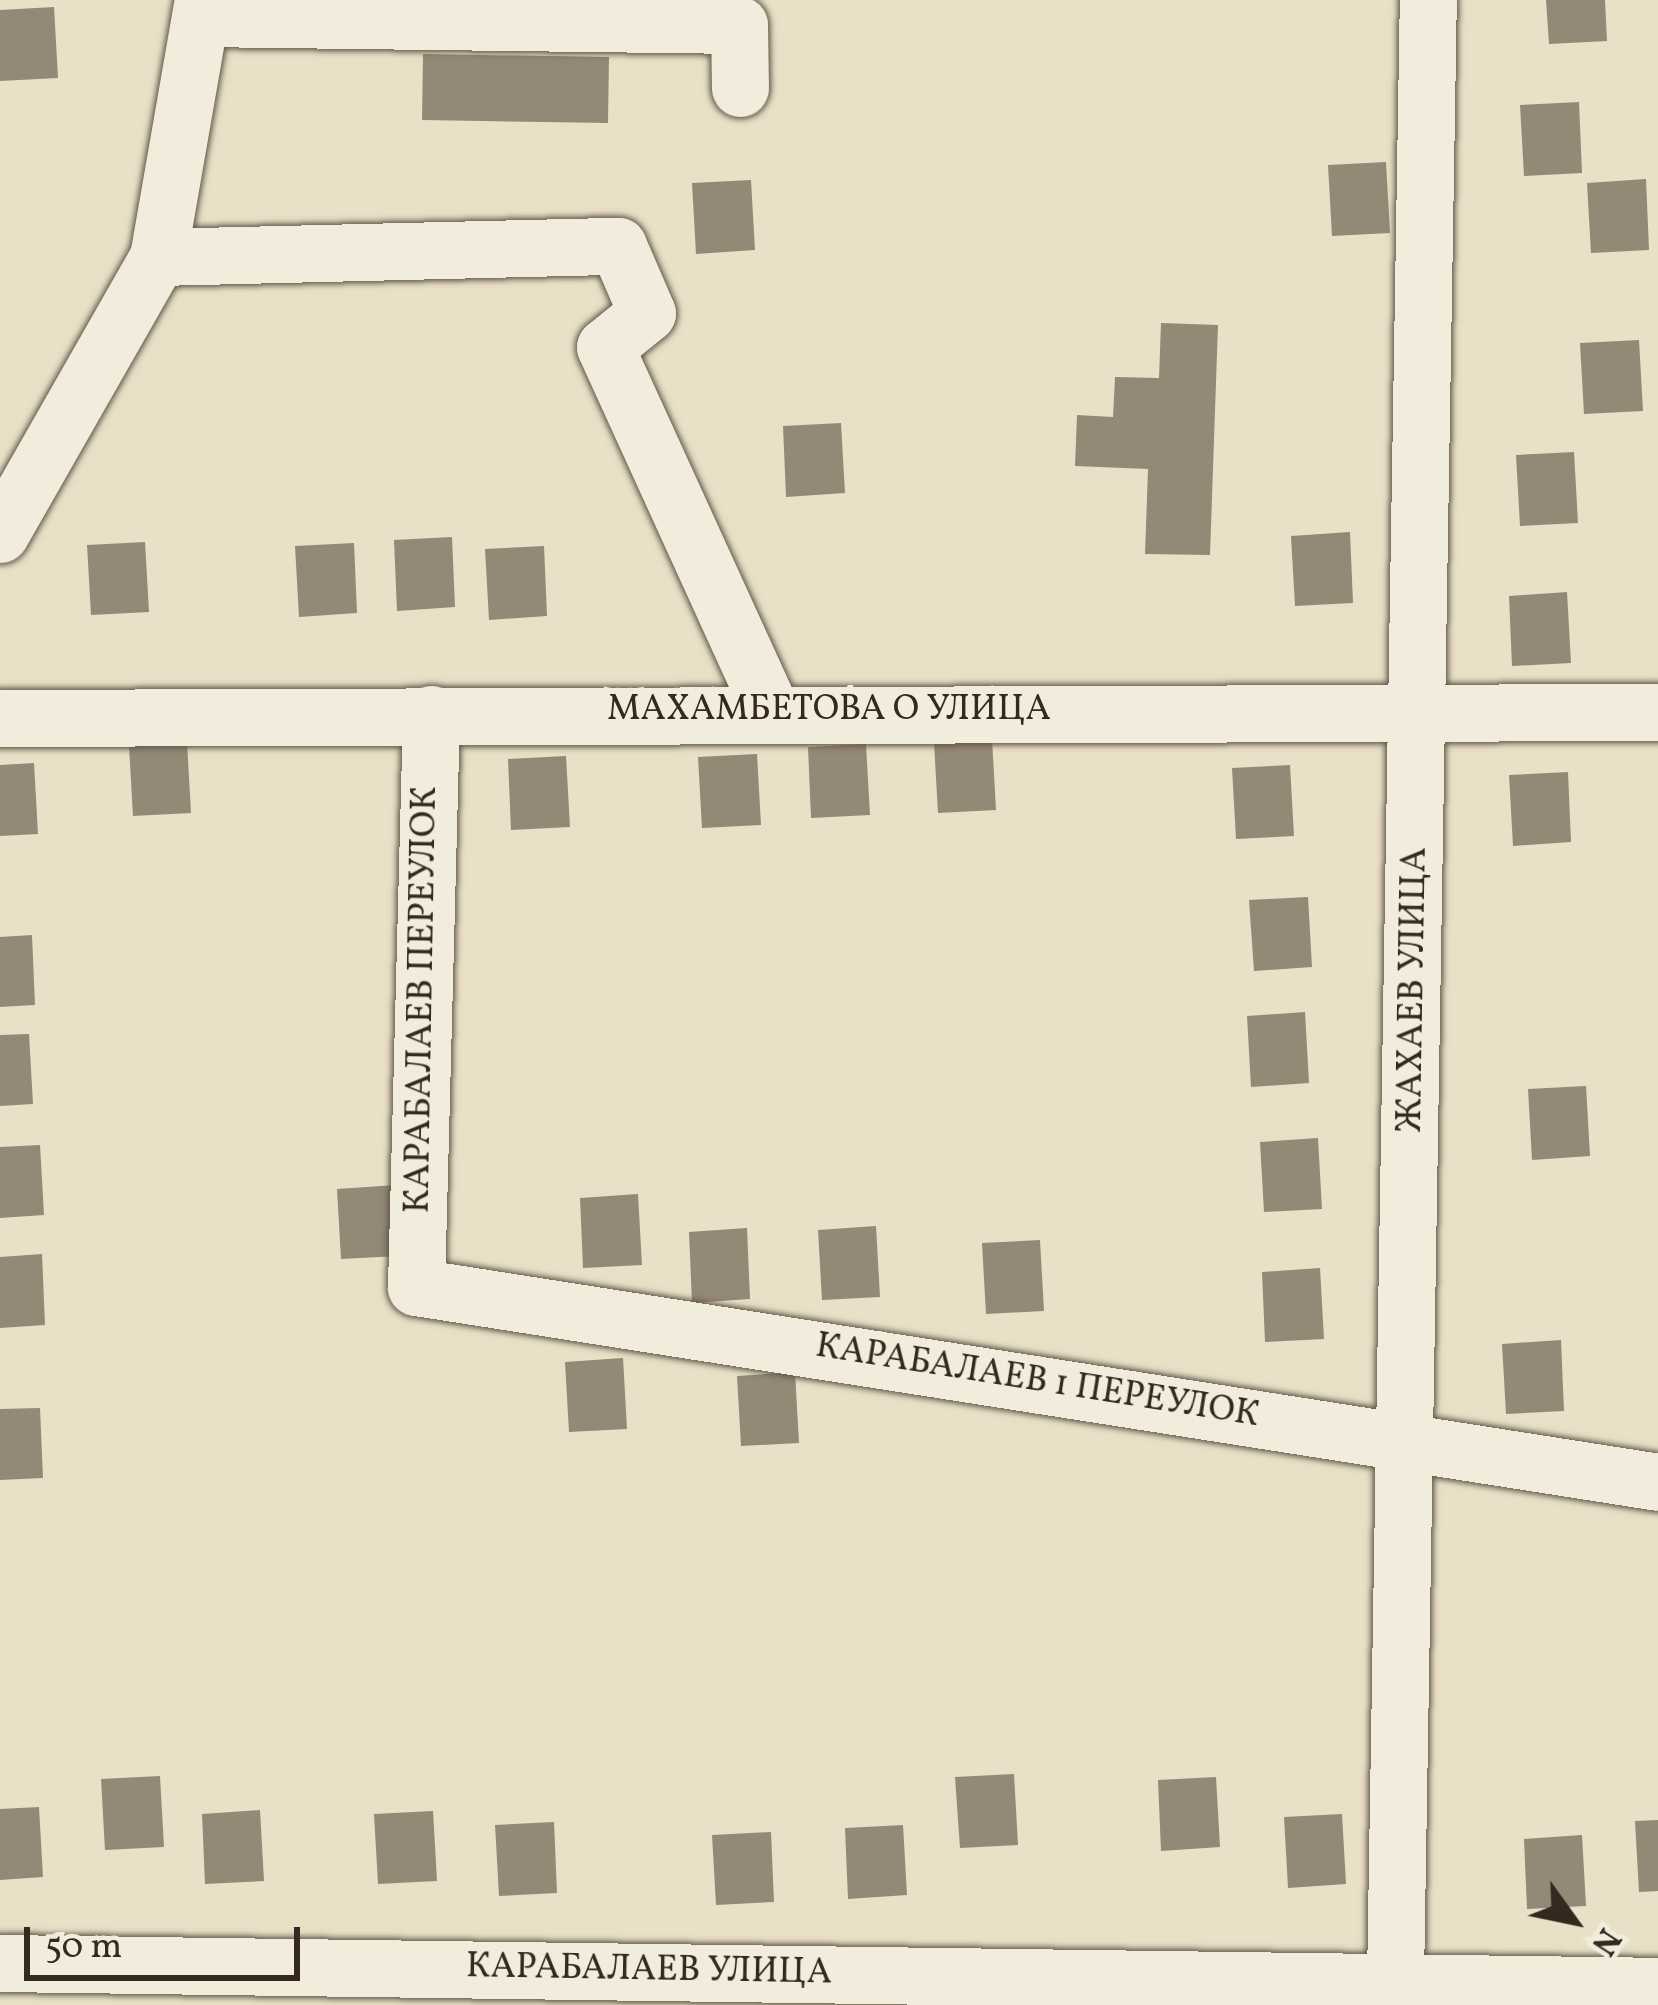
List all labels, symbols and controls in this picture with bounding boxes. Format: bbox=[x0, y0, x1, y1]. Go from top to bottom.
street label: МАХАМБЕТОВА О УЛИЦА bbox=[607, 689, 1051, 733]
street label: КАРАБАЛАЕВ ПЕРЕУЛОК bbox=[398, 786, 448, 1214]
street label: ЖАХАЕВ УЛИЦА bbox=[1390, 847, 1438, 1133]
street label: КАРАБАЛАЕВ 1 ПЕРЕУЛОК bbox=[812, 1326, 1262, 1438]
north arrow bbox=[1514, 1861, 1634, 1981]
scale bar bbox=[30, 1903, 306, 1977]
text: N bbox=[1578, 1918, 1630, 1963]
text: 50 m bbox=[45, 1923, 122, 1973]
street label: КАРАБАЛАЕВ УЛИЦА bbox=[466, 1946, 832, 1996]

